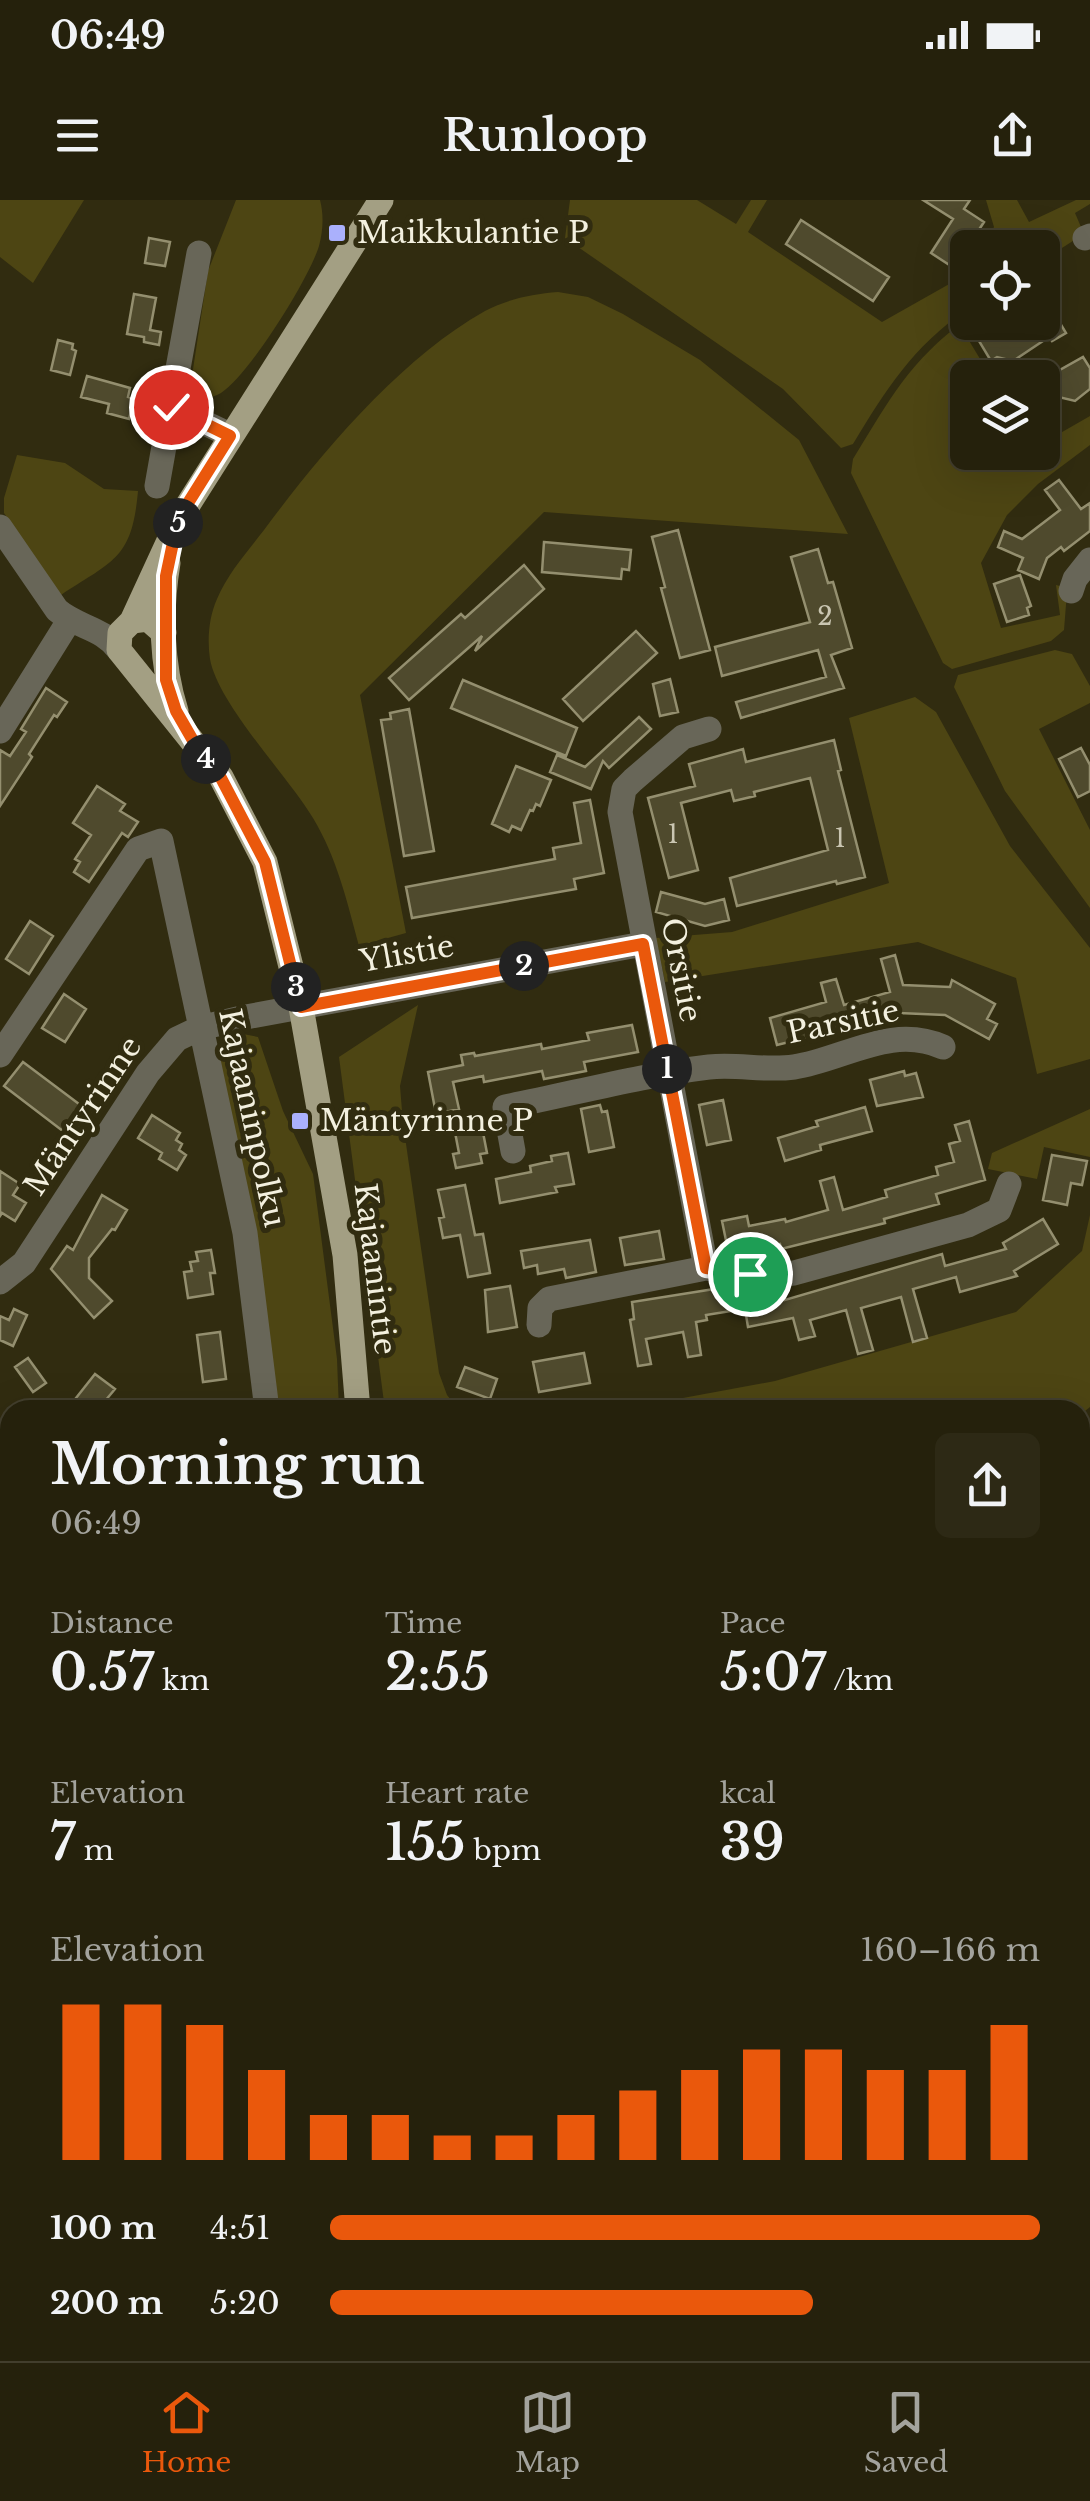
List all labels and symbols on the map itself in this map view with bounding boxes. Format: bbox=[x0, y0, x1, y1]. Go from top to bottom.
place label: Maikkulantie P bbox=[357, 214, 589, 251]
marker: Maikkulantie P bbox=[326, 222, 348, 244]
pin bbox=[129, 365, 214, 450]
pin: 5 bbox=[153, 498, 203, 548]
house number: 2 bbox=[817, 601, 833, 632]
pin: 4 bbox=[181, 734, 231, 784]
house number: 1 bbox=[667, 819, 679, 850]
house number: 1 bbox=[834, 823, 846, 854]
street label: Orsitie bbox=[653, 915, 710, 1025]
street label: Ylistie bbox=[356, 927, 457, 980]
pin: 2 bbox=[499, 941, 549, 991]
pin: 3 bbox=[271, 962, 321, 1012]
street label: Parsitie bbox=[783, 992, 902, 1051]
street label: Kajaaninpolku bbox=[211, 1005, 294, 1230]
street label: Mäntyrinne bbox=[16, 1029, 149, 1202]
pin: 1 bbox=[642, 1044, 692, 1094]
place label: Mäntyrinne P bbox=[320, 1102, 533, 1139]
marker: Mäntyrinne P bbox=[289, 1110, 311, 1132]
street label: Kajaanintie bbox=[347, 1181, 404, 1357]
pin bbox=[708, 1232, 793, 1317]

